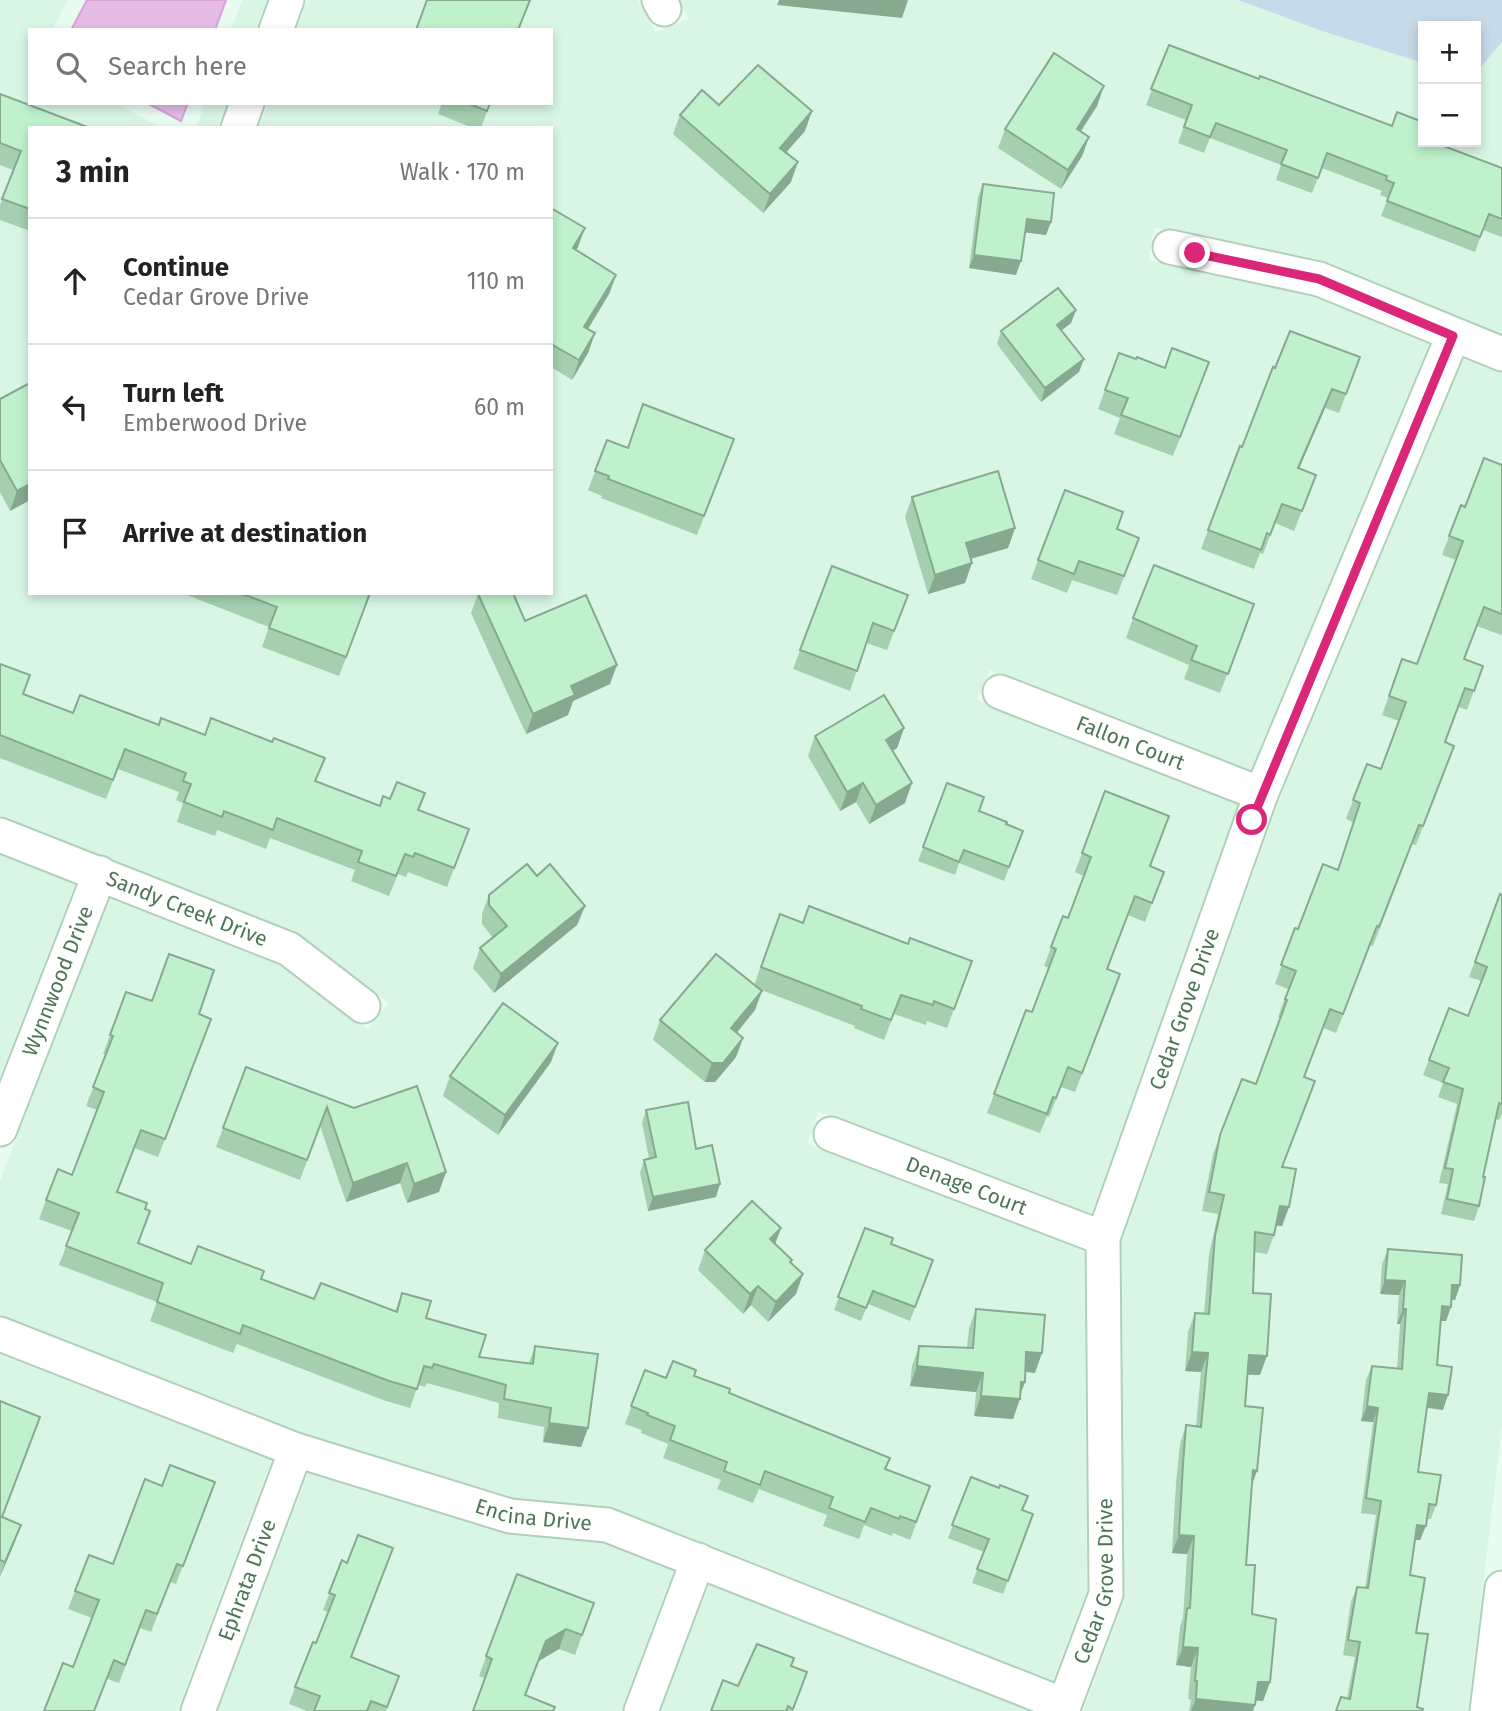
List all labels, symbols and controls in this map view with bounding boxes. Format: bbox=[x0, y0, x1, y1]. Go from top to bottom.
map controls bbox=[1418, 21, 1481, 147]
button: + bbox=[1418, 21, 1481, 84]
search box bbox=[28, 28, 553, 105]
icon: search bbox=[52, 48, 90, 86]
text: Search here bbox=[108, 51, 247, 82]
button: − bbox=[1418, 84, 1481, 147]
text: 3 min bbox=[56, 154, 130, 190]
text: Walk · 170 m bbox=[400, 158, 525, 186]
route end bbox=[1179, 237, 1210, 268]
text: Continue bbox=[123, 252, 229, 283]
icon: ahead bbox=[56, 262, 94, 300]
text: 110 m bbox=[467, 267, 525, 295]
text: Cedar Grove Drive bbox=[123, 283, 309, 311]
text: Turn left bbox=[123, 378, 224, 409]
icon: left bbox=[56, 388, 94, 426]
text: 60 m bbox=[474, 393, 525, 421]
text: Emberwood Drive bbox=[123, 409, 307, 437]
icon: arrive bbox=[56, 514, 94, 552]
text: Arrive at destination bbox=[123, 518, 367, 549]
street label: Fallon Court bbox=[1072, 710, 1189, 776]
route start bbox=[1236, 804, 1267, 835]
street label: Sandy Creek Drive bbox=[103, 865, 271, 952]
street label: Wynnwood Drive bbox=[17, 902, 99, 1060]
street label: Cedar Grove Drive bbox=[1144, 925, 1225, 1094]
street label: Denage Court bbox=[902, 1151, 1031, 1221]
street label: Encina Drive bbox=[472, 1493, 593, 1537]
street label: Cedar Grove Drive bbox=[1068, 1498, 1119, 1668]
street label: Ephrata Drive bbox=[212, 1515, 282, 1645]

